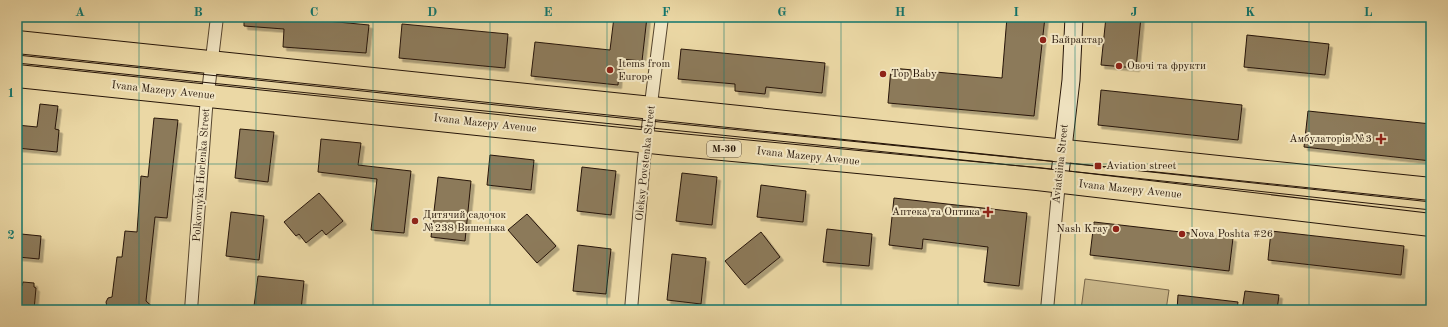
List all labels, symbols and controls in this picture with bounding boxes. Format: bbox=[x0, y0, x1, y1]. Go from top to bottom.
text: A bbox=[75, 6, 85, 19]
text: B bbox=[193, 6, 203, 19]
text: C bbox=[310, 6, 318, 19]
text: D bbox=[427, 6, 437, 19]
text: E bbox=[544, 6, 553, 19]
text: F bbox=[662, 6, 671, 19]
text: G bbox=[777, 6, 787, 19]
text: H bbox=[895, 6, 906, 19]
text: I bbox=[1013, 6, 1019, 19]
text: J bbox=[1130, 6, 1138, 19]
text: K bbox=[1245, 6, 1255, 19]
text: L bbox=[1364, 6, 1373, 19]
marker: Байрактар bbox=[1038, 35, 1048, 45]
place label: Байрактар bbox=[1051, 35, 1103, 46]
place label: Items from Europe bbox=[618, 59, 670, 83]
marker: Овочі та фрукти bbox=[1114, 61, 1124, 71]
place label: Овочі та фрукти bbox=[1127, 61, 1206, 72]
marker: Items from Europe bbox=[605, 65, 615, 75]
marker: Top Baby bbox=[878, 69, 888, 79]
place label: Top Baby bbox=[891, 69, 937, 80]
street label: Ivana Mazepy Avenue bbox=[111, 80, 215, 102]
text: 1 bbox=[7, 87, 15, 100]
street label: Oleksy Povstenka Street bbox=[634, 105, 658, 221]
street label: Polkovnyka Horlenka Street bbox=[192, 108, 212, 242]
street label: Ivana Mazepy Avenue bbox=[433, 113, 537, 135]
street label: Aviatsiina Street bbox=[1051, 123, 1071, 204]
marker: Амбулаторія №3 bbox=[1375, 133, 1387, 145]
place label: Амбулаторія №3 bbox=[1289, 134, 1372, 145]
road number: М-30 bbox=[707, 141, 741, 157]
street label: Ivana Mazepy Avenue bbox=[756, 146, 860, 168]
marker: Aviation street bbox=[1093, 161, 1103, 171]
place label: Aviation street bbox=[1106, 161, 1176, 172]
street label: Ivana Mazepy Avenue bbox=[1078, 179, 1182, 201]
place label: Аптека та Оптика bbox=[892, 207, 981, 218]
marker: Аптека та Оптика bbox=[983, 207, 993, 217]
place label: Дитячий садочок №238 Вишенька bbox=[423, 210, 506, 234]
marker: Дитячий садочок №238 Вишенька bbox=[410, 216, 420, 226]
place label: Nash Kray bbox=[1056, 224, 1108, 235]
marker: Nash Kray bbox=[1111, 224, 1121, 234]
text: 2 bbox=[7, 229, 15, 242]
marker: Nova Poshta #26 bbox=[1177, 229, 1187, 239]
place label: Nova Poshta #26 bbox=[1190, 229, 1273, 240]

